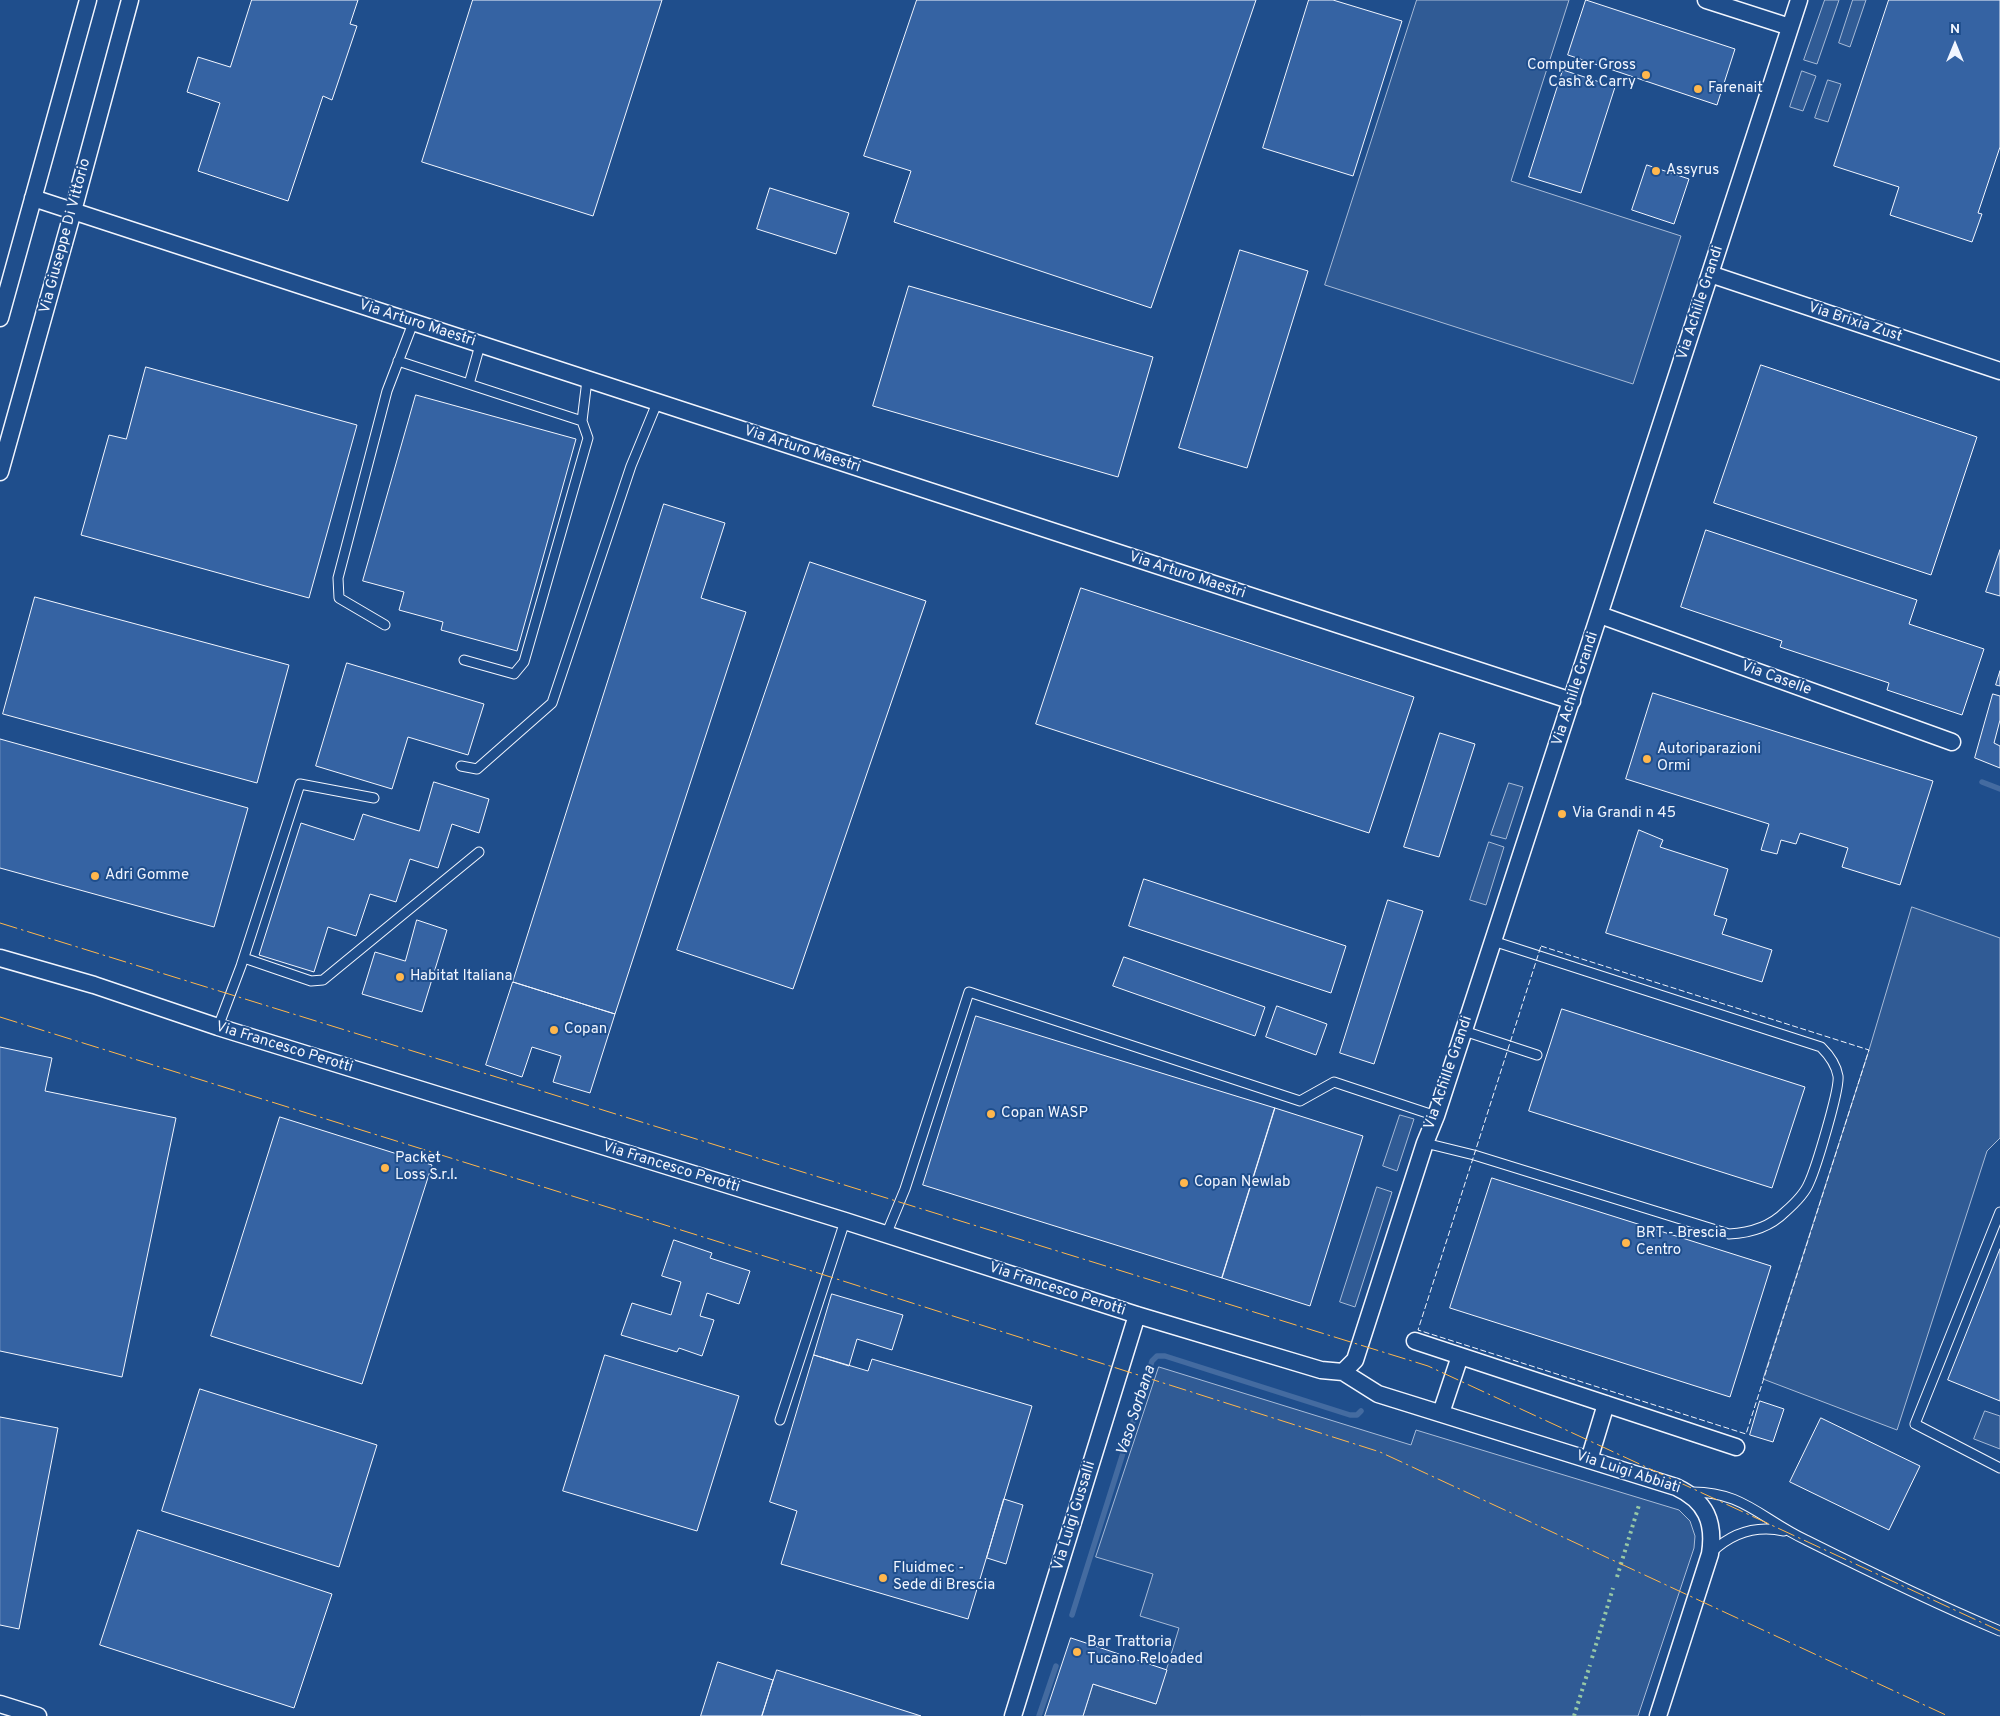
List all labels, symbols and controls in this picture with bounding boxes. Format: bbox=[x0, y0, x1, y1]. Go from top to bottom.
north arrow bbox=[1930, 20, 1980, 70]
text: N bbox=[1950, 21, 1960, 38]
place label: Computer Gross Cash & Carry bbox=[1527, 57, 1636, 92]
marker: Computer Gross Cash & Carry bbox=[1640, 69, 1652, 81]
place label: Farenait bbox=[1708, 80, 1763, 98]
marker: Farenait bbox=[1692, 83, 1704, 95]
street label: Via Giuseppe Di Vittorio bbox=[37, 157, 95, 315]
place label: Assyrus bbox=[1666, 162, 1719, 180]
marker: Assyrus bbox=[1650, 165, 1662, 177]
street label: Via Achille Grandi bbox=[1674, 244, 1728, 362]
street label: Via Arturo Maestri bbox=[356, 297, 478, 351]
street label: Via Brixia Zust bbox=[1806, 299, 1904, 347]
street label: Via Arturo Maestri bbox=[741, 423, 863, 477]
street label: Via Arturo Maestri bbox=[1126, 549, 1248, 603]
street label: Via Achille Grandi bbox=[1549, 630, 1603, 748]
street label: Via Caselle bbox=[1738, 658, 1814, 700]
place label: Autoriparazioni Ormi bbox=[1657, 741, 1761, 776]
marker: Autoriparazioni Ormi bbox=[1641, 753, 1653, 765]
place label: Via Grandi n 45 bbox=[1572, 805, 1676, 823]
marker: Via Grandi n 45 bbox=[1556, 808, 1568, 820]
place label: Adri Gomme bbox=[105, 867, 189, 885]
marker: Adri Gomme bbox=[89, 870, 101, 882]
place label: Habitat Italiana bbox=[410, 968, 512, 986]
marker: Habitat Italiana bbox=[394, 971, 406, 983]
street label: Via Achille Grandi bbox=[1421, 1014, 1477, 1132]
street label: Via Francesco Perotti bbox=[213, 1019, 355, 1077]
place label: Copan bbox=[564, 1021, 607, 1039]
marker: Copan bbox=[548, 1024, 560, 1036]
place label: Copan WASP bbox=[1001, 1105, 1088, 1123]
marker: Copan WASP bbox=[985, 1108, 997, 1120]
street label: Via Francesco Perotti bbox=[600, 1139, 742, 1197]
place label: Packet Loss S.r.l. bbox=[395, 1150, 457, 1185]
marker: Packet Loss S.r.l. bbox=[379, 1162, 391, 1174]
place label: Copan Newlab bbox=[1194, 1174, 1290, 1192]
marker: Copan Newlab bbox=[1178, 1177, 1190, 1189]
place label: BRT - Brescia Centro bbox=[1636, 1225, 1727, 1260]
marker: BRT - Brescia Centro bbox=[1620, 1237, 1632, 1249]
street label: Via Francesco Perotti bbox=[986, 1259, 1128, 1321]
water label: Vaso Sorbana bbox=[1113, 1364, 1161, 1458]
street label: Via Luigi Abbiati bbox=[1573, 1448, 1683, 1498]
street label: Via Luigi Gussalli bbox=[1050, 1459, 1100, 1573]
place label: Fluidmec - Sede di Brescia bbox=[893, 1560, 995, 1595]
marker: Fluidmec - Sede di Brescia bbox=[877, 1572, 889, 1584]
place label: Bar Trattoria Tucano Reloaded bbox=[1087, 1634, 1203, 1669]
marker: Bar Trattoria Tucano Reloaded bbox=[1071, 1646, 1083, 1658]

